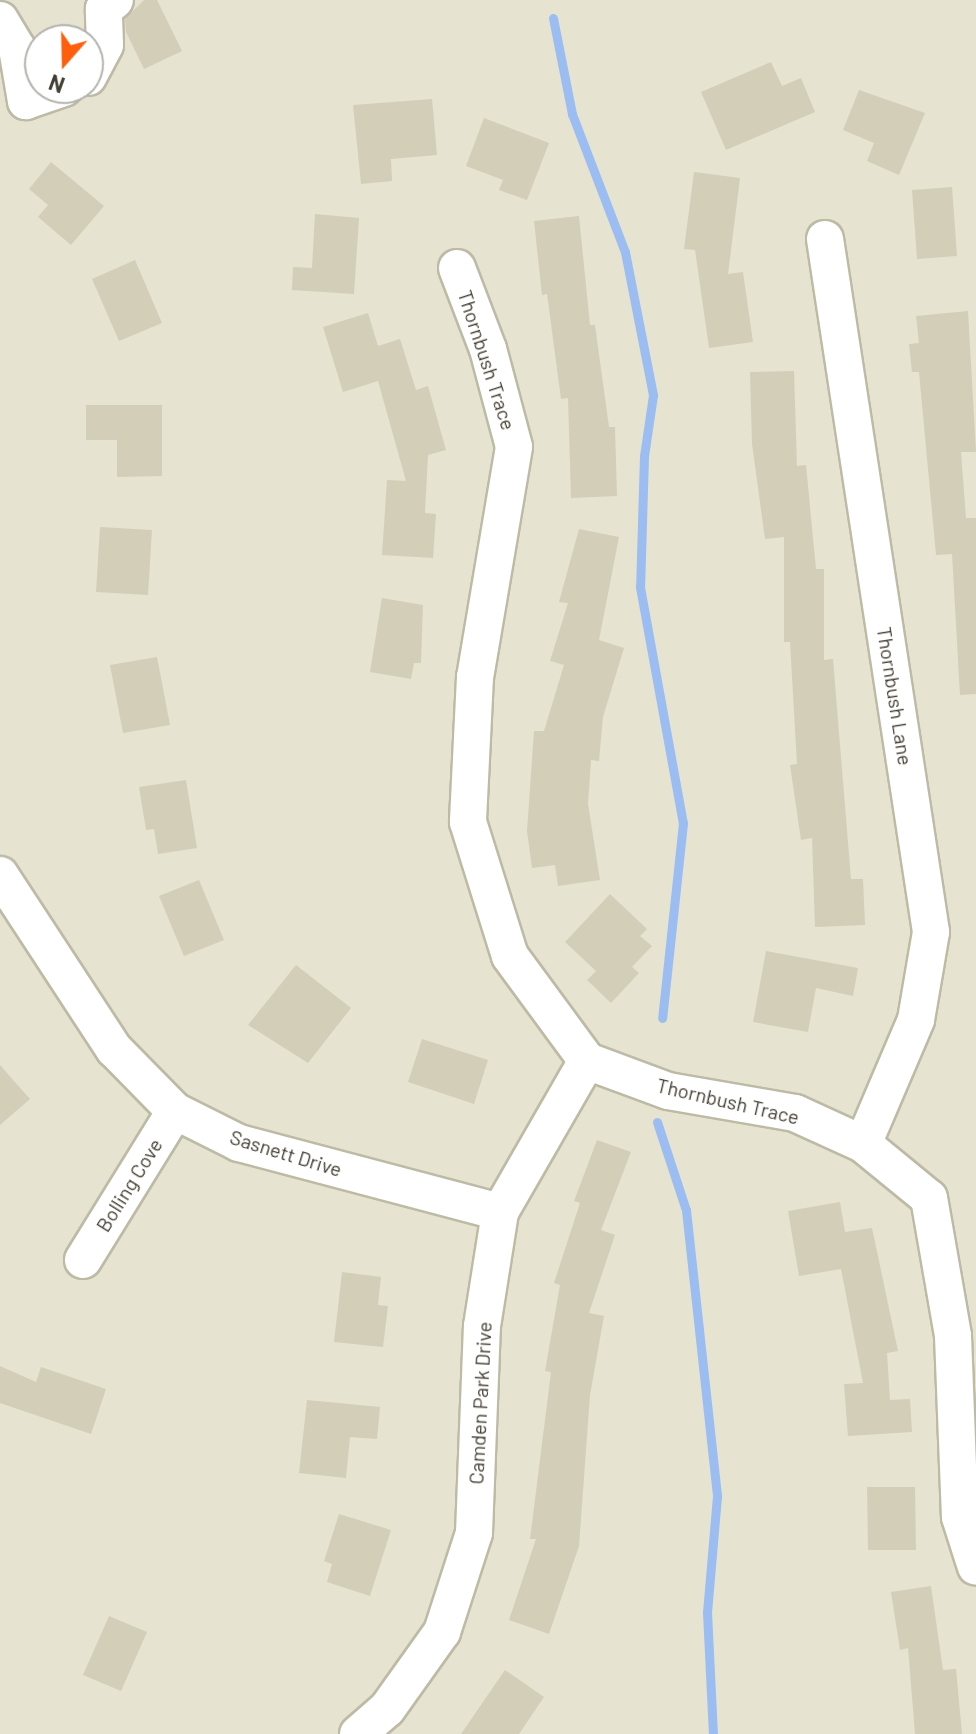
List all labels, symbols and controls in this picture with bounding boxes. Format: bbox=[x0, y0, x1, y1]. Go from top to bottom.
north arrow bbox=[24, 24, 104, 104]
text: N bbox=[45, 70, 68, 99]
street label: Thornbush Trace bbox=[453, 287, 521, 433]
street label: Thornbush Lane bbox=[872, 625, 918, 767]
street label: Thornbush Trace bbox=[654, 1073, 802, 1129]
street label: Sasnett Drive bbox=[227, 1125, 345, 1181]
street label: Bolling Cove bbox=[91, 1134, 167, 1236]
street label: Camden Park Drive bbox=[464, 1321, 496, 1485]

